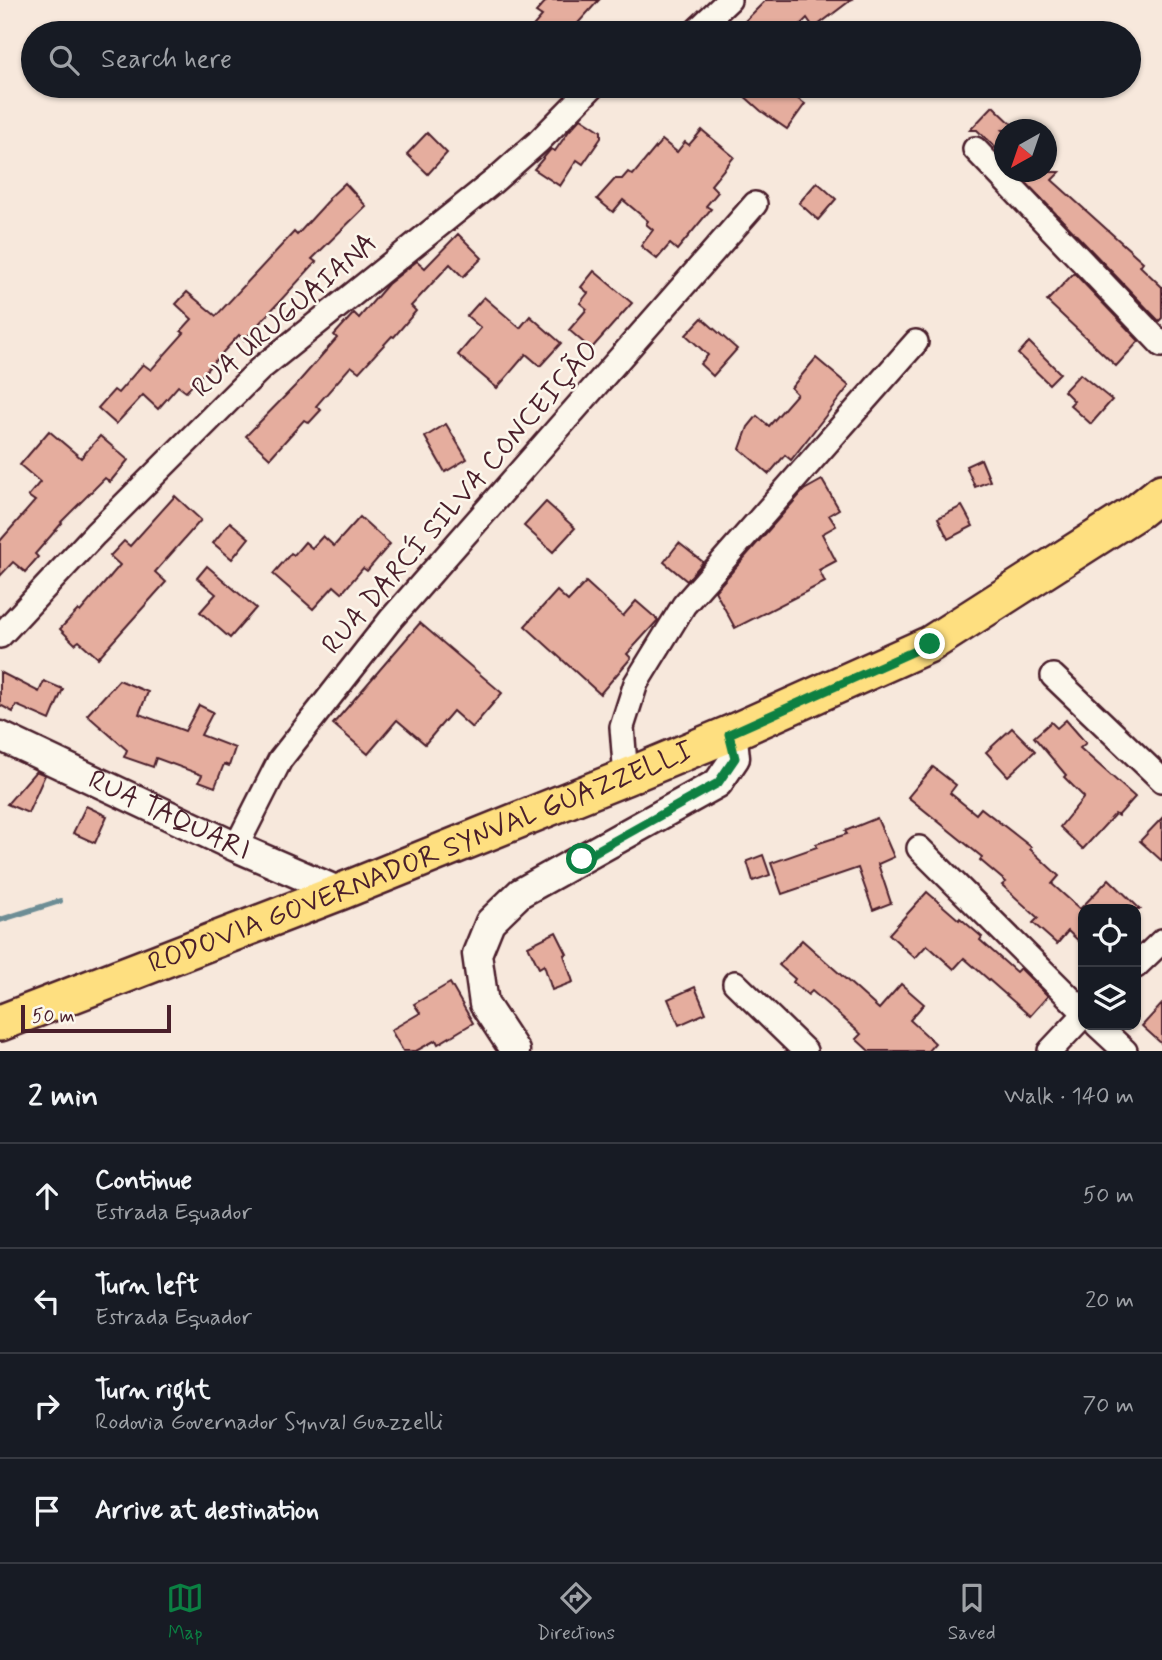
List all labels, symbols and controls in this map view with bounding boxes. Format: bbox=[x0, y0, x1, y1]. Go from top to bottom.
search box bbox=[21, 21, 1141, 98]
icon: search bbox=[45, 41, 83, 79]
text: Search here bbox=[101, 43, 232, 77]
north arrow bbox=[994, 119, 1057, 182]
street label: RUA URUGUAIANA bbox=[184, 225, 386, 407]
street label: RUA DARCÍ SILVA CONCEIÇÃO bbox=[313, 332, 608, 663]
route end bbox=[914, 628, 945, 659]
street label: RODOVIA GOVERNADOR SYNVAL GUAZZELLI bbox=[143, 733, 699, 983]
street label: RUA TAQUARI bbox=[82, 762, 256, 869]
route start bbox=[566, 843, 597, 874]
map controls bbox=[1078, 904, 1141, 1030]
button: locate bbox=[1078, 904, 1141, 967]
button: layers bbox=[1078, 967, 1141, 1030]
scale bar bbox=[21, 1002, 172, 1034]
text: 50 m bbox=[32, 1004, 75, 1029]
text: 2 min bbox=[28, 1077, 98, 1116]
text: Walk · 140 m bbox=[1004, 1082, 1134, 1112]
text: Continue bbox=[95, 1164, 192, 1198]
icon: ahead bbox=[28, 1177, 66, 1215]
text: 50 m bbox=[1083, 1181, 1134, 1211]
text: Estrada Equador bbox=[95, 1198, 252, 1228]
text: Turn left bbox=[95, 1269, 199, 1303]
icon: left bbox=[28, 1282, 66, 1320]
text: 20 m bbox=[1085, 1286, 1134, 1316]
text: Estrada Equador bbox=[95, 1303, 252, 1333]
text: Turn right bbox=[95, 1374, 211, 1408]
icon: right bbox=[28, 1387, 66, 1425]
text: 70 m bbox=[1082, 1391, 1134, 1421]
text: Rodovia Governador Synval Guazzelli bbox=[95, 1408, 443, 1438]
icon: arrive bbox=[28, 1492, 66, 1530]
text: Arrive at destination bbox=[95, 1494, 319, 1528]
tab: Map bbox=[166, 1579, 204, 1646]
tab: Directions bbox=[537, 1579, 615, 1646]
tab: Saved bbox=[948, 1579, 996, 1646]

